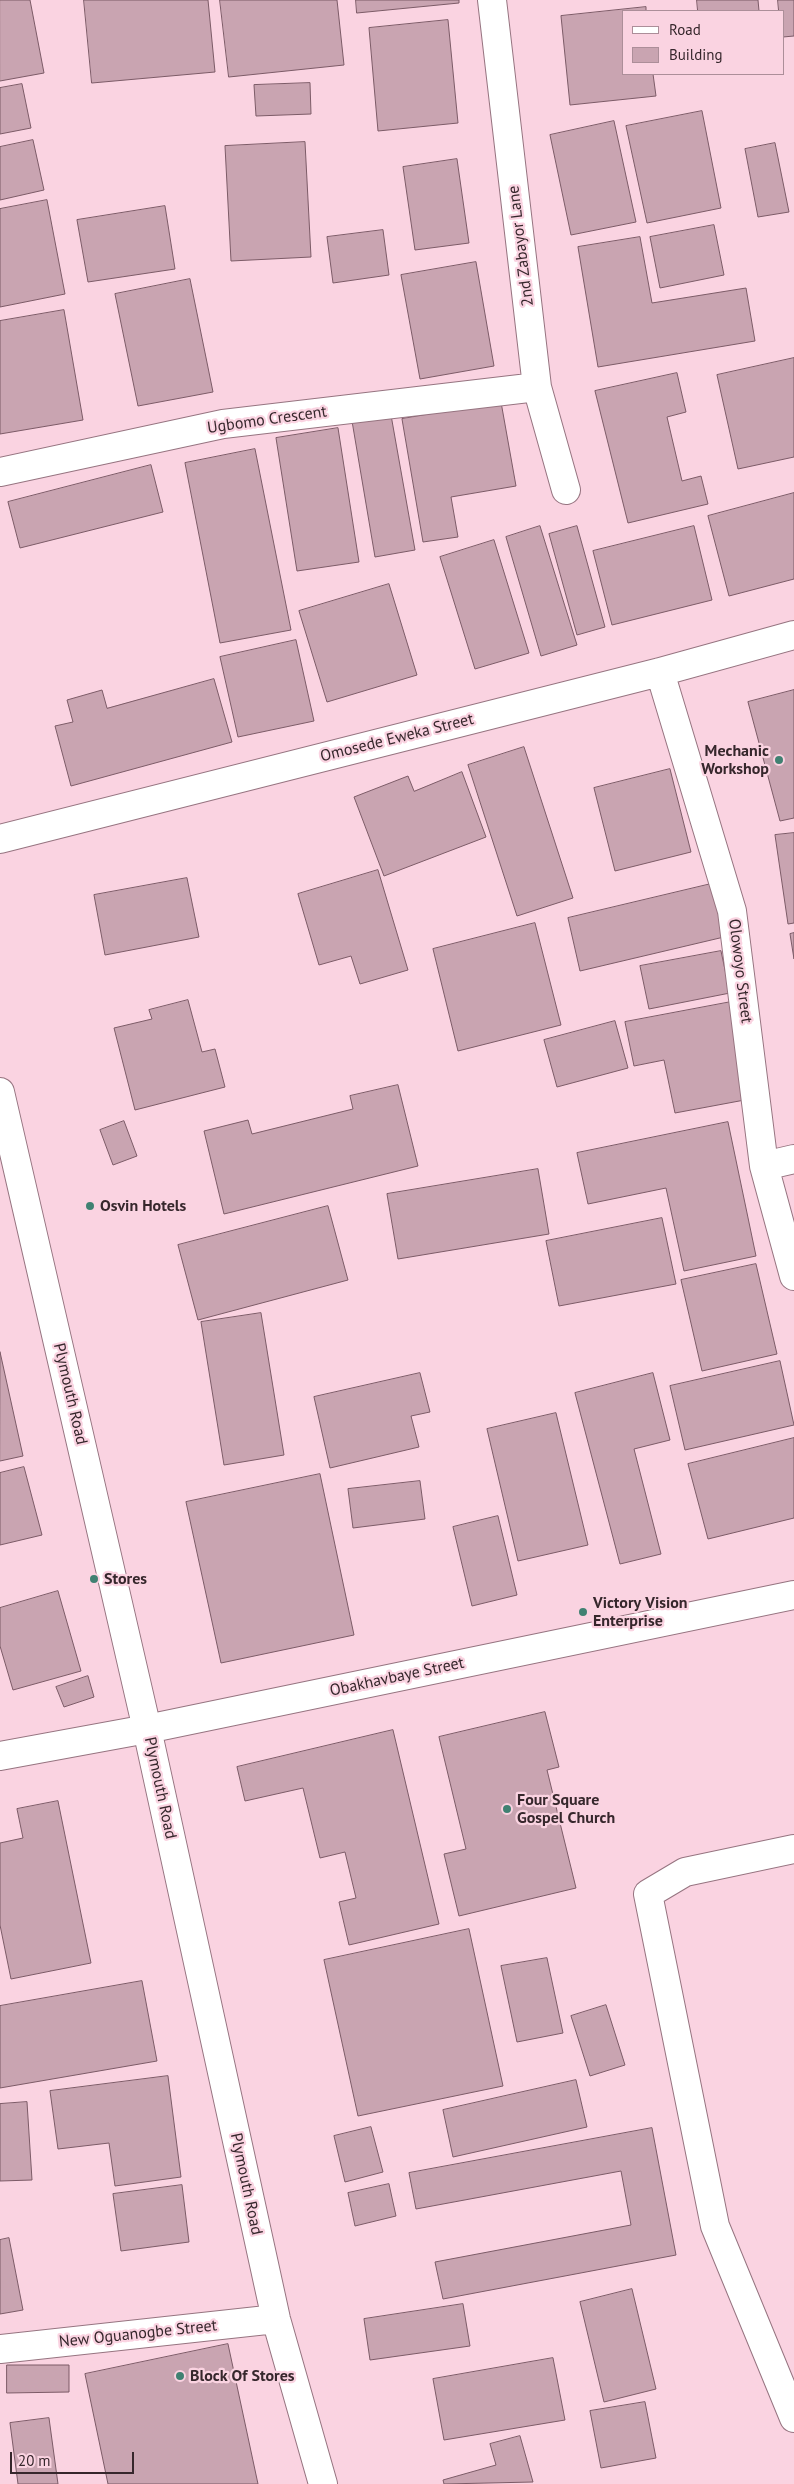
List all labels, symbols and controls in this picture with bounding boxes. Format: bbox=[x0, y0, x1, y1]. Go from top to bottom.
legend bbox=[622, 10, 784, 75]
text: Road bbox=[669, 20, 701, 39]
text: Building bbox=[669, 45, 723, 64]
street label: 2nd Zabayor Lane bbox=[504, 184, 538, 308]
street label: Ugbomo Crescent bbox=[206, 402, 328, 438]
street label: Omosede Eweka Street bbox=[318, 710, 476, 766]
place label: Mechanic Workshop bbox=[701, 741, 769, 779]
marker: Mechanic Workshop bbox=[773, 754, 785, 766]
street label: Olowoyo Street bbox=[724, 918, 756, 1024]
place label: Osvin Hotels bbox=[100, 1196, 186, 1216]
marker: Osvin Hotels bbox=[84, 1200, 96, 1212]
street label: Plymouth Road bbox=[49, 1341, 91, 1447]
place label: Stores bbox=[104, 1569, 147, 1589]
marker: Stores bbox=[88, 1573, 100, 1585]
place label: Victory Vision Enterprise bbox=[593, 1593, 688, 1631]
marker: Victory Vision Enterprise bbox=[577, 1606, 589, 1618]
street label: Obakhavbaye Street bbox=[328, 1653, 466, 1701]
street label: Plymouth Road bbox=[140, 1735, 180, 1841]
place label: Four Square Gospel Church bbox=[517, 1790, 615, 1828]
marker: Four Square Gospel Church bbox=[501, 1803, 513, 1815]
street label: Plymouth Road bbox=[226, 2131, 266, 2237]
street label: New Oguanogbe Street bbox=[58, 2316, 218, 2352]
place label: Block Of Stores bbox=[190, 2366, 295, 2386]
marker: Block Of Stores bbox=[174, 2370, 186, 2382]
scale bar bbox=[12, 2442, 136, 2474]
text: 20 m bbox=[18, 2451, 51, 2470]

